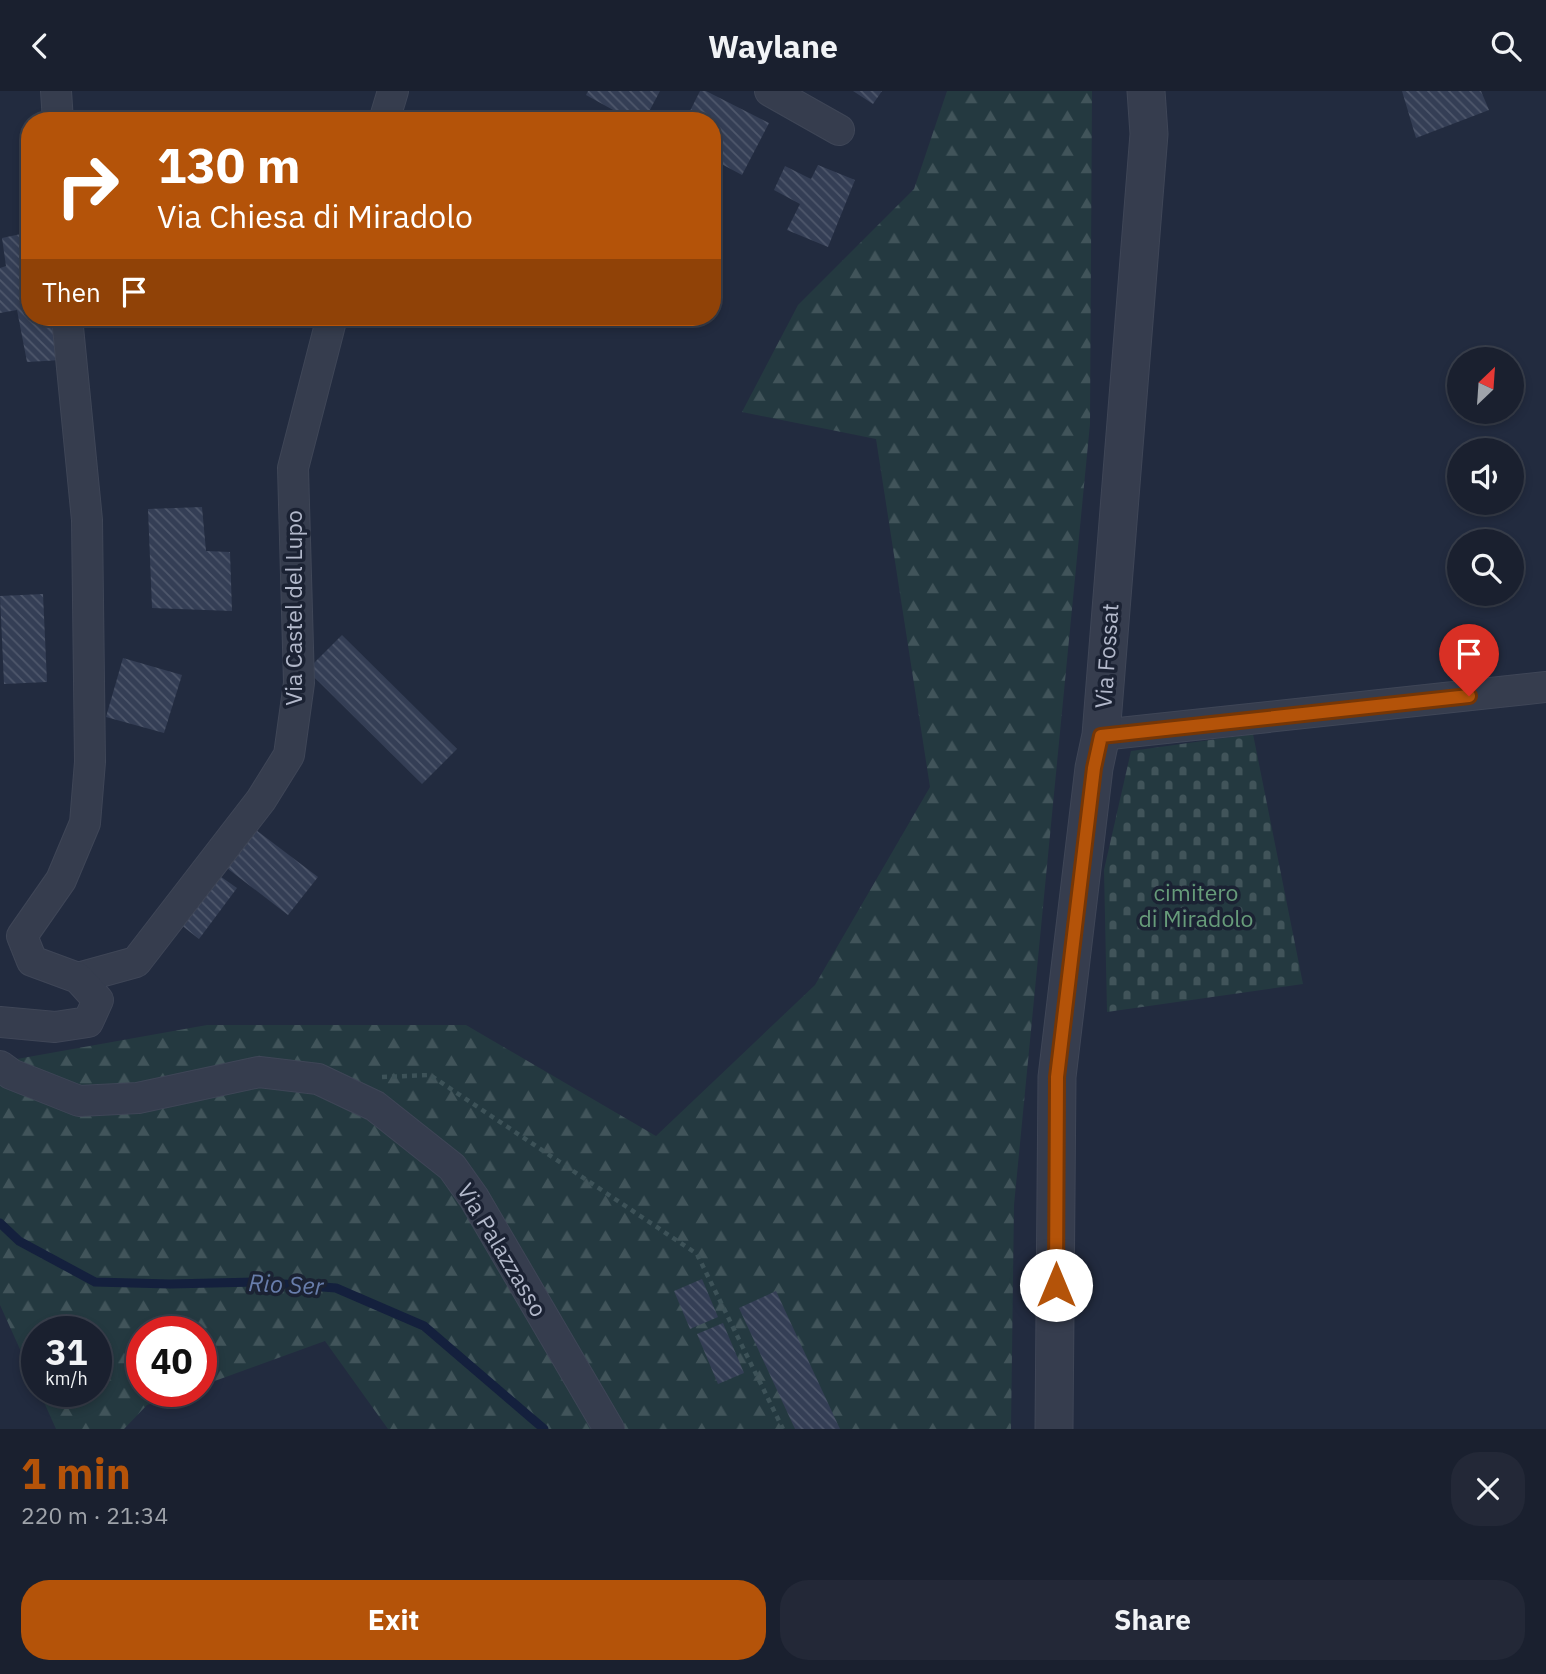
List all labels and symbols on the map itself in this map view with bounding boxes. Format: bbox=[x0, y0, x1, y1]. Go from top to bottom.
north arrow bbox=[1447, 347, 1524, 423]
street label: Via Castel del Lupo bbox=[278, 510, 308, 706]
street label: Via Fossat bbox=[1087, 602, 1125, 709]
pin bbox=[1439, 624, 1499, 696]
park label: cimitero di Miradolo bbox=[1139, 877, 1253, 933]
street label: Via Palazzasso bbox=[451, 1177, 555, 1322]
position arrow bbox=[1019, 1248, 1093, 1322]
water label: Rio Ser bbox=[248, 1266, 326, 1302]
speed limit sign: 40 bbox=[126, 1316, 217, 1407]

